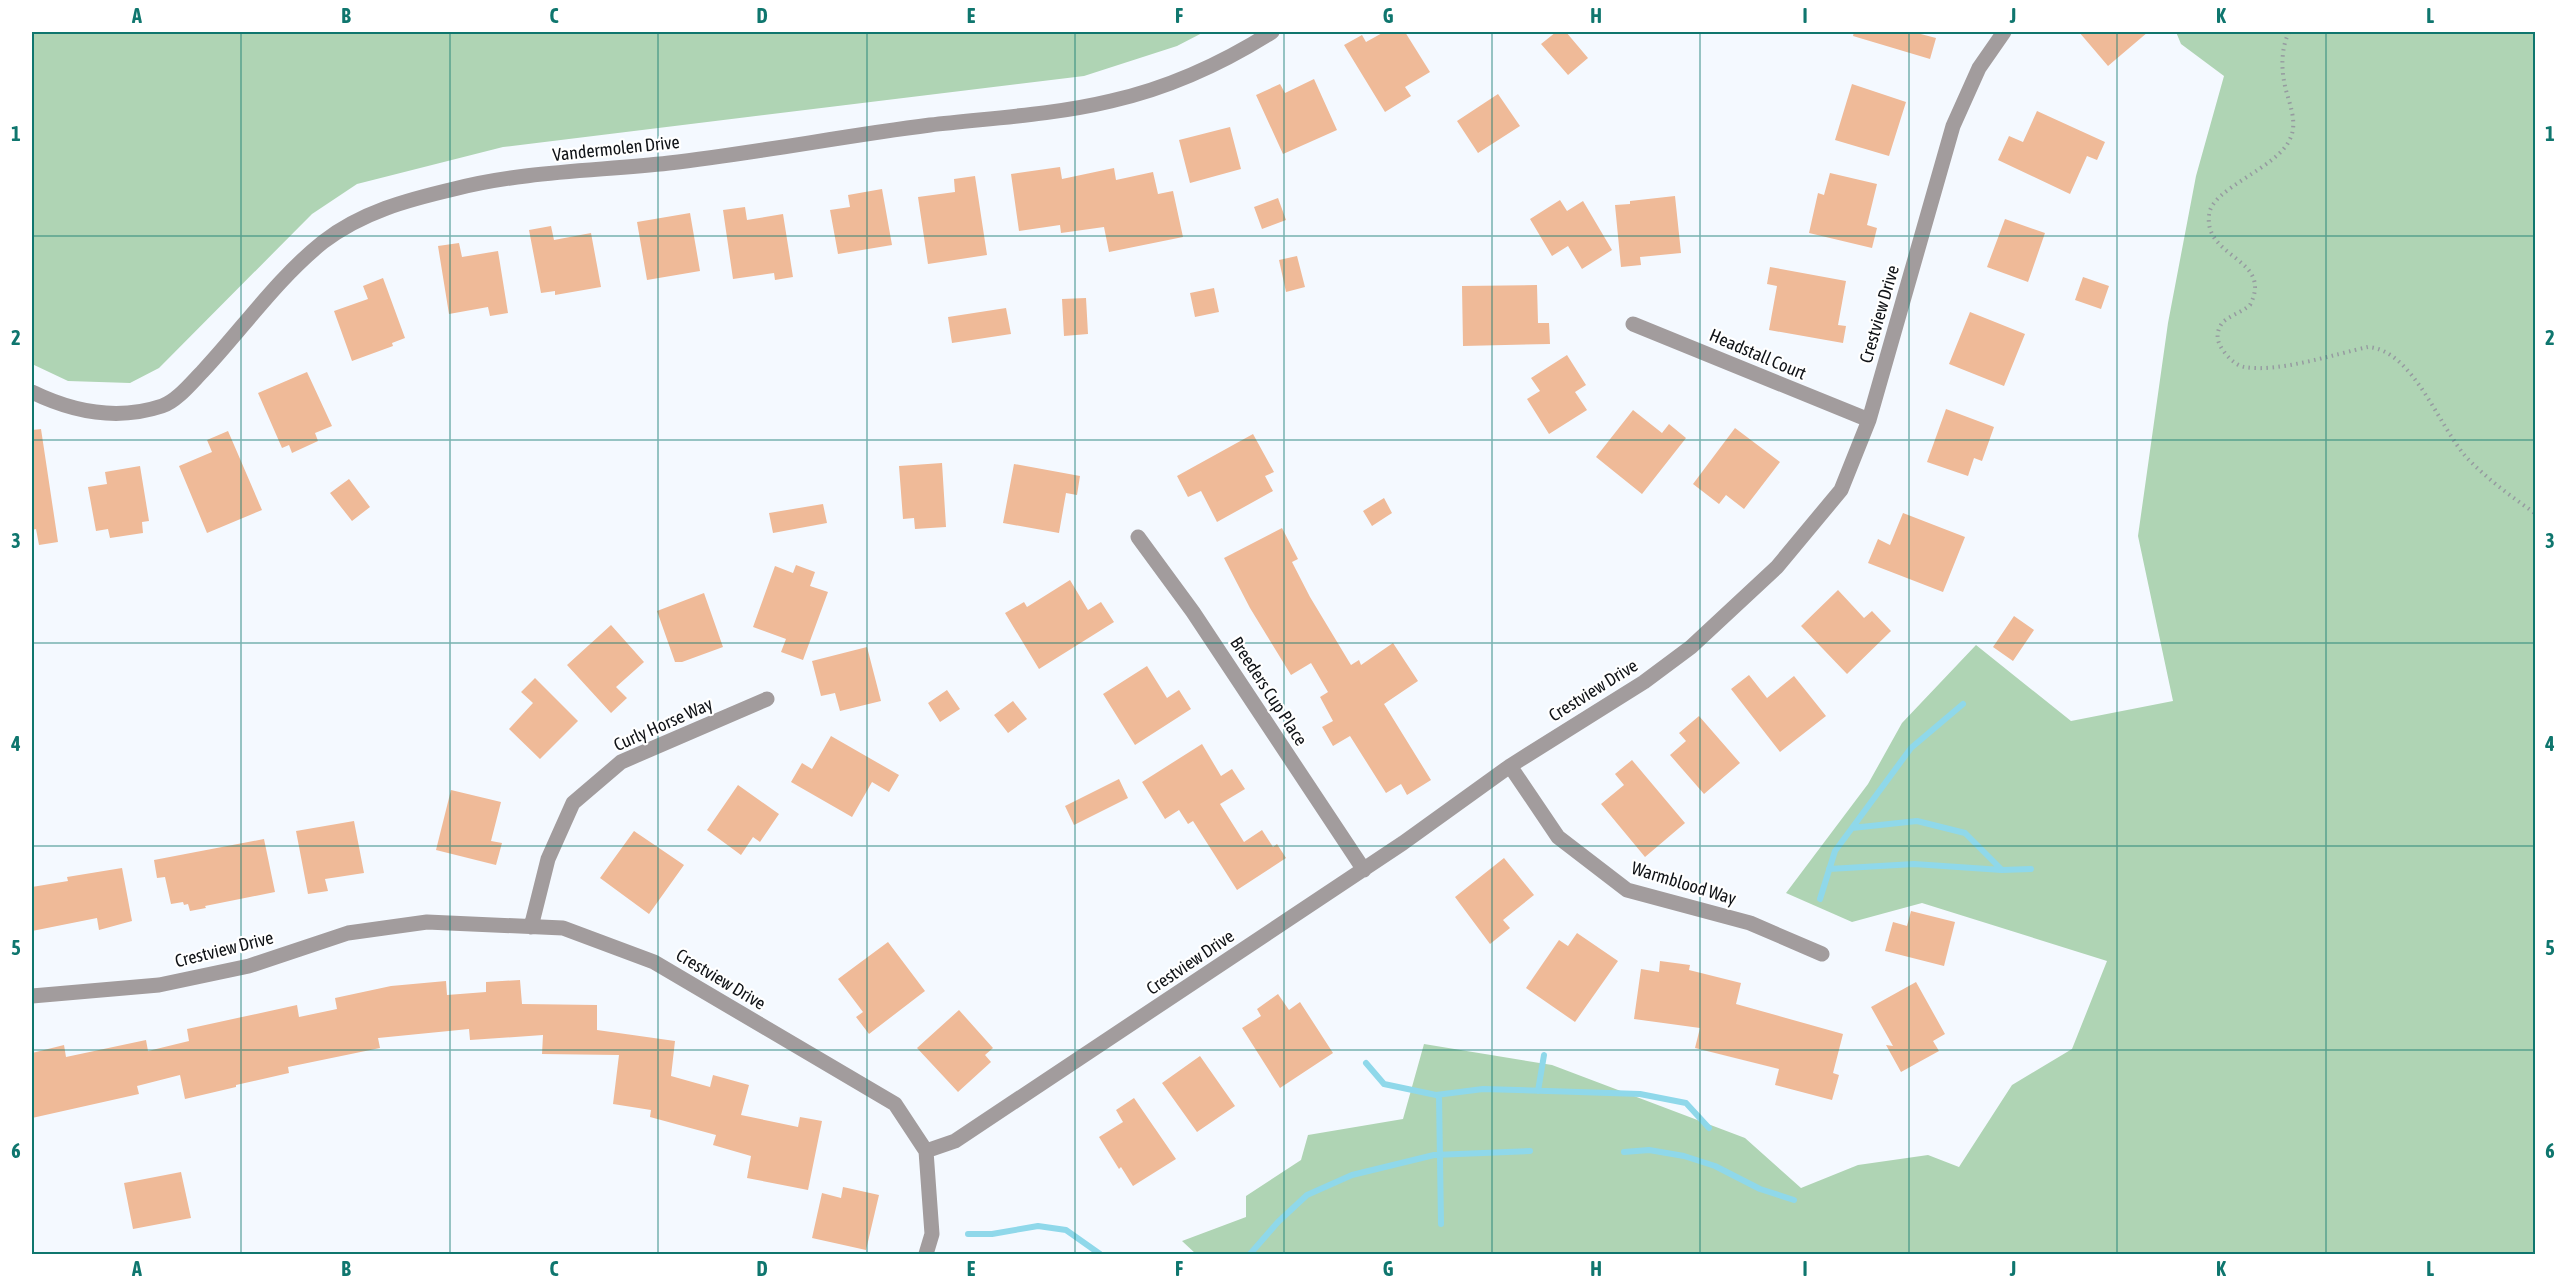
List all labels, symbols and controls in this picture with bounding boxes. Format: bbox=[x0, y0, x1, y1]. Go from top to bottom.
text: A bbox=[131, 4, 142, 27]
text: B bbox=[341, 4, 351, 27]
text: C bbox=[550, 4, 559, 27]
text: D bbox=[756, 4, 768, 27]
text: E bbox=[967, 4, 976, 27]
text: F bbox=[1175, 4, 1183, 27]
text: G bbox=[1383, 4, 1394, 27]
text: H bbox=[1590, 4, 1602, 27]
text: I bbox=[1802, 4, 1808, 27]
text: J bbox=[2009, 4, 2016, 27]
text: K bbox=[2216, 4, 2226, 27]
text: L bbox=[2426, 4, 2434, 27]
text: 1 bbox=[11, 122, 21, 145]
text: 1 bbox=[2545, 122, 2555, 145]
street label: Vandermolen Drive bbox=[551, 131, 681, 165]
street label: Crestview Drive bbox=[1855, 263, 1903, 365]
street label: Headstall Court bbox=[1706, 324, 1810, 384]
text: 2 bbox=[11, 326, 21, 349]
text: 2 bbox=[2545, 326, 2555, 349]
text: 3 bbox=[11, 529, 21, 552]
text: 3 bbox=[2545, 529, 2555, 552]
street label: Breeders Cup Place bbox=[1226, 633, 1312, 749]
street label: Crestview Drive bbox=[1545, 654, 1641, 726]
street label: Curly Horse Way bbox=[610, 693, 716, 755]
text: 4 bbox=[10, 732, 21, 755]
text: 4 bbox=[2544, 732, 2555, 755]
street label: Warmblood Way bbox=[1629, 857, 1739, 909]
street label: Crestview Drive bbox=[1142, 925, 1238, 999]
street label: Crestview Drive bbox=[173, 927, 275, 971]
text: 5 bbox=[11, 936, 21, 959]
text: 5 bbox=[2545, 936, 2555, 959]
street label: Crestview Drive bbox=[672, 944, 770, 1014]
text: 6 bbox=[11, 1139, 21, 1162]
text: 6 bbox=[2545, 1139, 2555, 1162]
text: A bbox=[131, 1257, 142, 1280]
text: B bbox=[341, 1257, 351, 1280]
text: C bbox=[550, 1257, 559, 1280]
text: D bbox=[756, 1257, 768, 1280]
text: E bbox=[967, 1257, 976, 1280]
text: F bbox=[1175, 1257, 1183, 1280]
text: G bbox=[1383, 1257, 1394, 1280]
text: H bbox=[1590, 1257, 1602, 1280]
text: I bbox=[1802, 1257, 1808, 1280]
text: J bbox=[2009, 1257, 2016, 1280]
text: K bbox=[2216, 1257, 2226, 1280]
text: L bbox=[2426, 1257, 2434, 1280]

